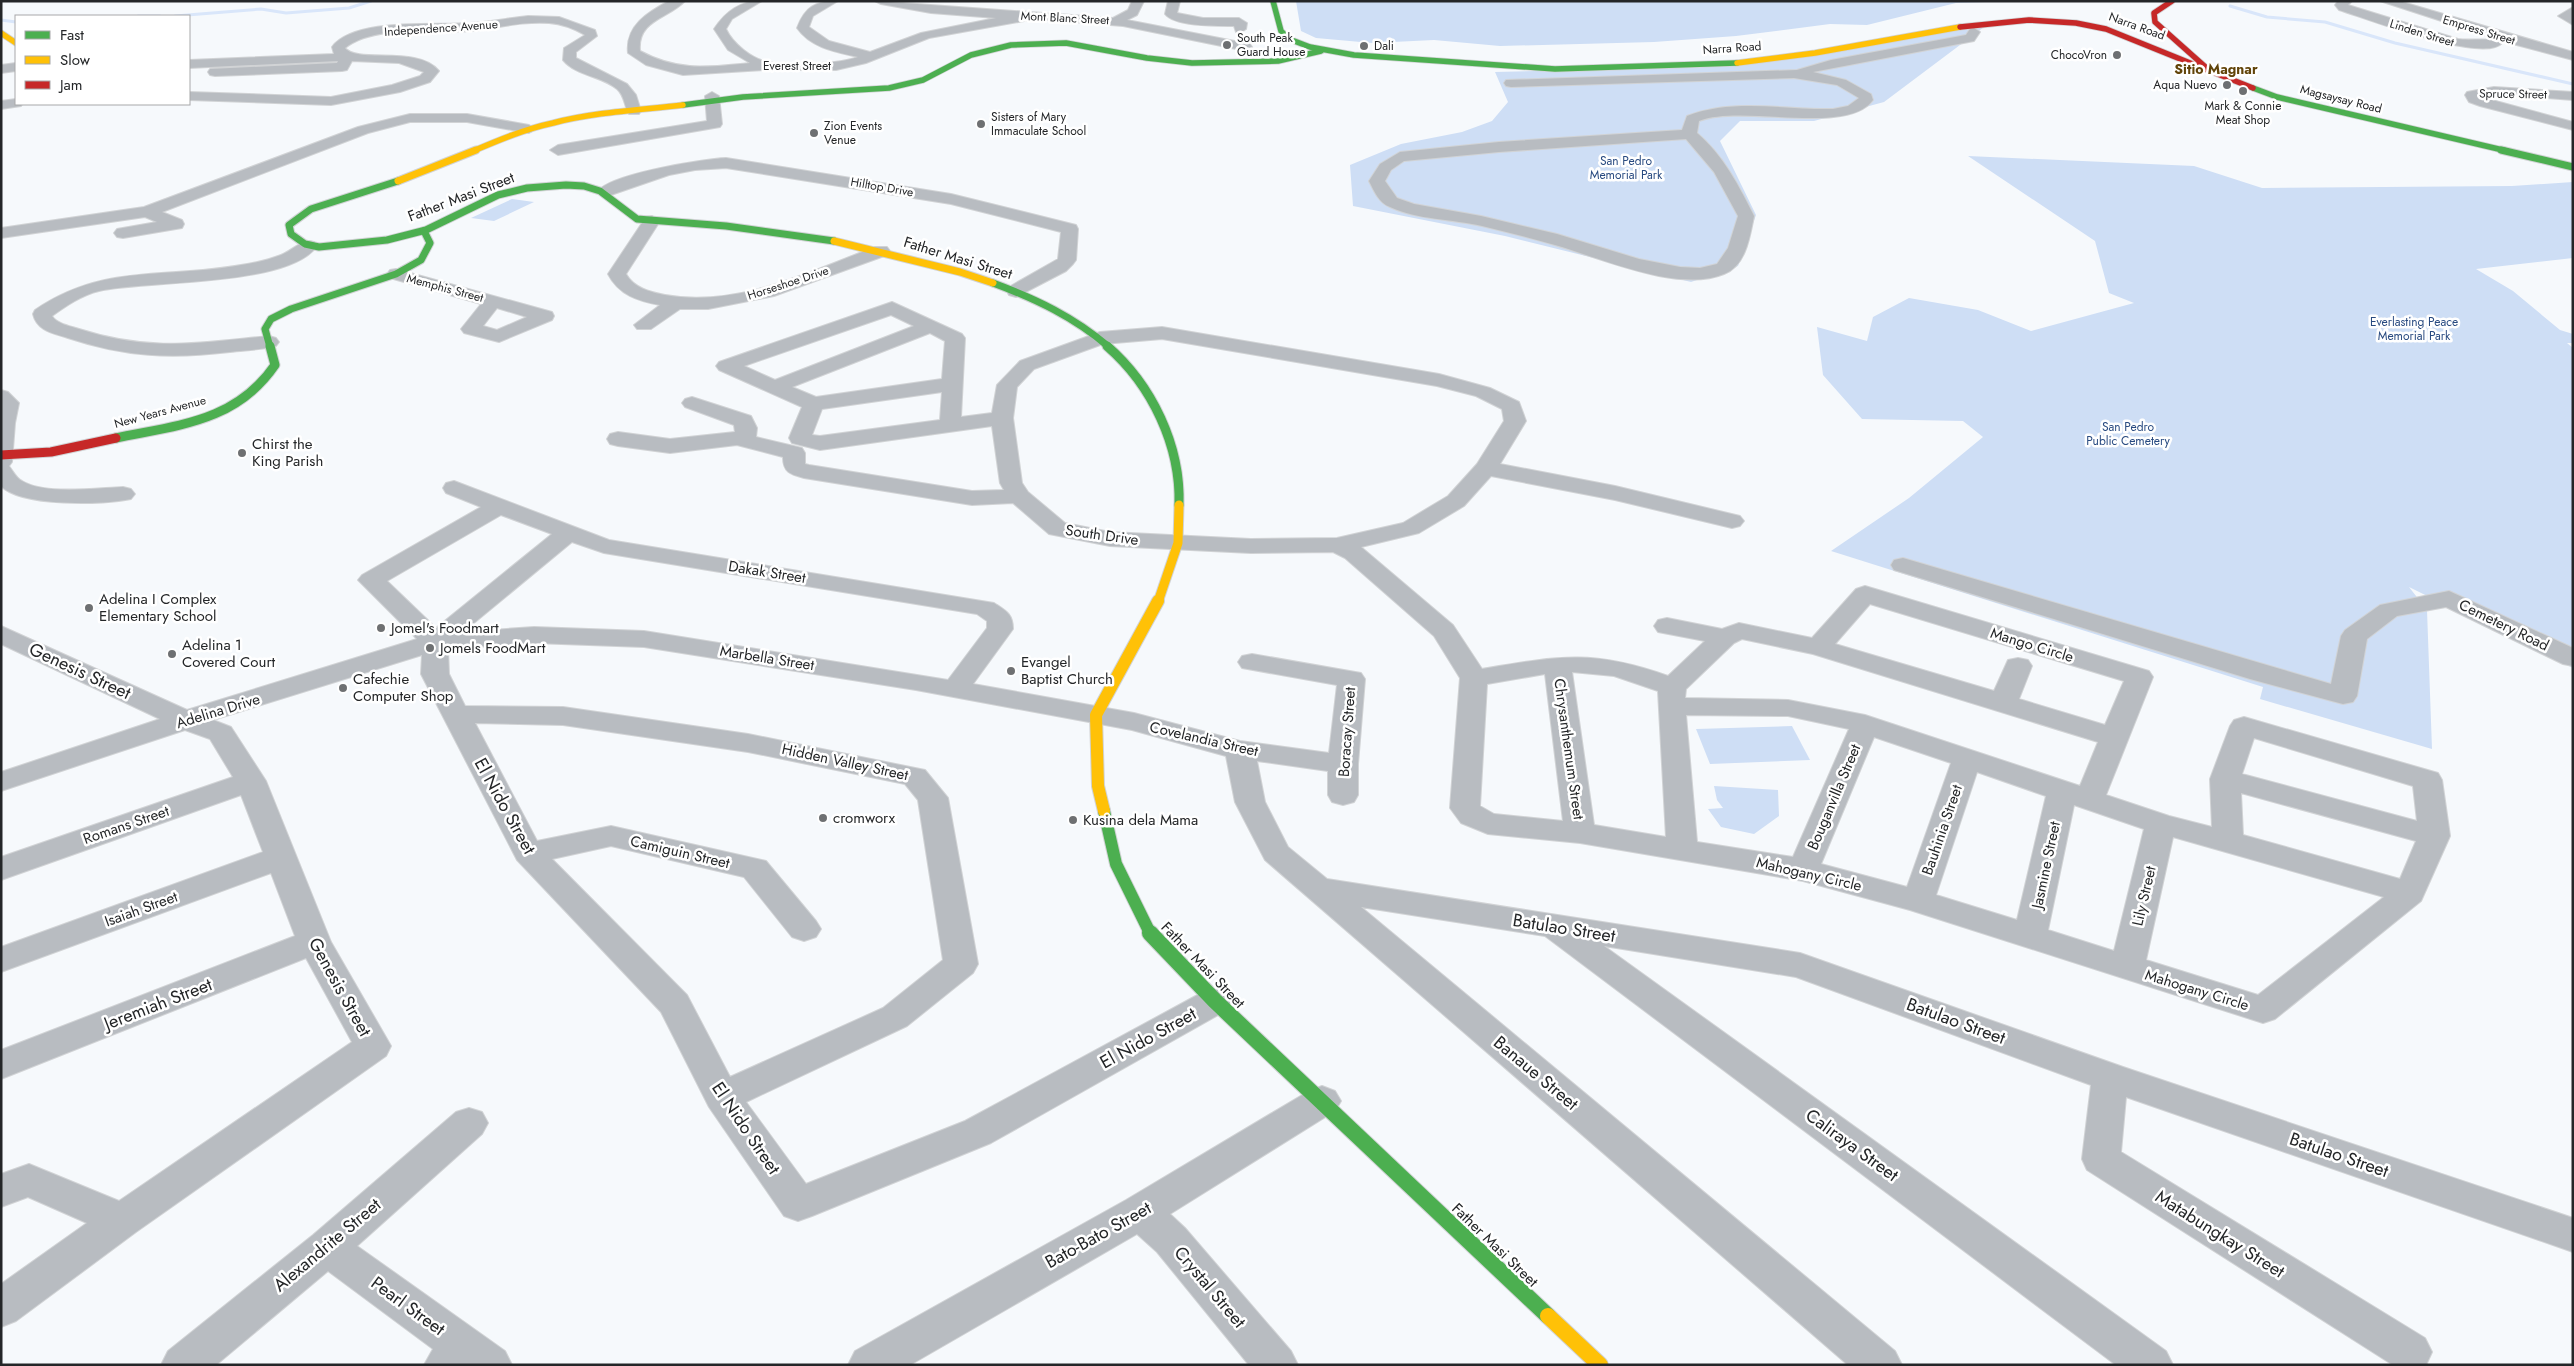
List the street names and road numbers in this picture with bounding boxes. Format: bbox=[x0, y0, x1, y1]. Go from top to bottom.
street label: Mont Blanc Street bbox=[1020, 7, 1110, 29]
street label: Narra Road bbox=[2106, 8, 2168, 44]
street label: Empress Street bbox=[2441, 10, 2518, 50]
street label: Independence Avenue bbox=[384, 15, 498, 41]
street label: Linden Street bbox=[2388, 15, 2456, 51]
street label: Narra Road bbox=[1702, 37, 1762, 59]
street label: Everest Street bbox=[763, 57, 831, 75]
street label: Magsaysay Road bbox=[2298, 80, 2384, 118]
street label: Spruce Street bbox=[2479, 84, 2547, 104]
street label: Father Masi Street bbox=[404, 166, 518, 227]
street label: Hilltop Drive bbox=[849, 173, 915, 201]
street label: Father Masi Street bbox=[901, 231, 1015, 285]
street label: Horseshoe Drive bbox=[745, 261, 831, 305]
street label: Memphis Street bbox=[405, 269, 485, 307]
street label: New Years Avenue bbox=[112, 391, 208, 433]
street label: South Drive bbox=[1064, 519, 1140, 551]
street label: Dakak Street bbox=[727, 555, 808, 589]
street label: Cemetery Road bbox=[2455, 594, 2553, 656]
street label: Mango Circle bbox=[1988, 622, 2077, 668]
street label: Genesis Street bbox=[25, 636, 136, 706]
street label: Marbella Street bbox=[718, 640, 816, 676]
street label: Chrysanthemum Street bbox=[1548, 677, 1590, 821]
street label: Boracay Street bbox=[1333, 686, 1361, 778]
street label: Adelina Drive bbox=[173, 688, 263, 734]
street label: Covelandia Street bbox=[1148, 716, 1261, 762]
street label: Hidden Valley Street bbox=[780, 738, 911, 786]
street label: Bouganvilla Street bbox=[1802, 740, 1866, 853]
street label: El Nido Street bbox=[468, 753, 543, 859]
street label: Bauhinia Street bbox=[1916, 781, 1968, 878]
street label: Romans Street bbox=[80, 800, 172, 850]
street label: Jasmine Street bbox=[2026, 819, 2066, 912]
street label: Camiguin Street bbox=[628, 830, 732, 874]
street label: Mahogany Circle bbox=[1754, 851, 1864, 897]
street label: Lily Street bbox=[2126, 863, 2162, 928]
street label: Isaiah Street bbox=[101, 885, 181, 932]
street label: Batulao Street bbox=[1511, 907, 1618, 949]
street label: Father Masi Street bbox=[1156, 917, 1250, 1013]
street label: Genesis Street bbox=[302, 933, 378, 1042]
street label: Mahogany Circle bbox=[2142, 964, 2252, 1016]
street label: Jeremiah Street bbox=[98, 971, 216, 1037]
street label: Batulao Street bbox=[1903, 991, 2010, 1051]
street label: El Nido Street bbox=[1095, 1000, 1201, 1075]
street label: Banaue Street bbox=[1488, 1030, 1585, 1117]
street label: El Nido Street bbox=[705, 1077, 787, 1180]
street label: Caliraya Street bbox=[1800, 1102, 1904, 1188]
street label: Batulao Street bbox=[2286, 1126, 2393, 1184]
street label: Matabungkay Street bbox=[2150, 1184, 2290, 1285]
street label: Alexandrite Street bbox=[267, 1192, 387, 1298]
street label: Bato-Bato Street bbox=[1040, 1195, 1156, 1275]
street label: Father Masi Street bbox=[1447, 1198, 1543, 1292]
street label: Crystal Street bbox=[1168, 1240, 1252, 1334]
street label: Pearl Street bbox=[366, 1270, 451, 1342]

